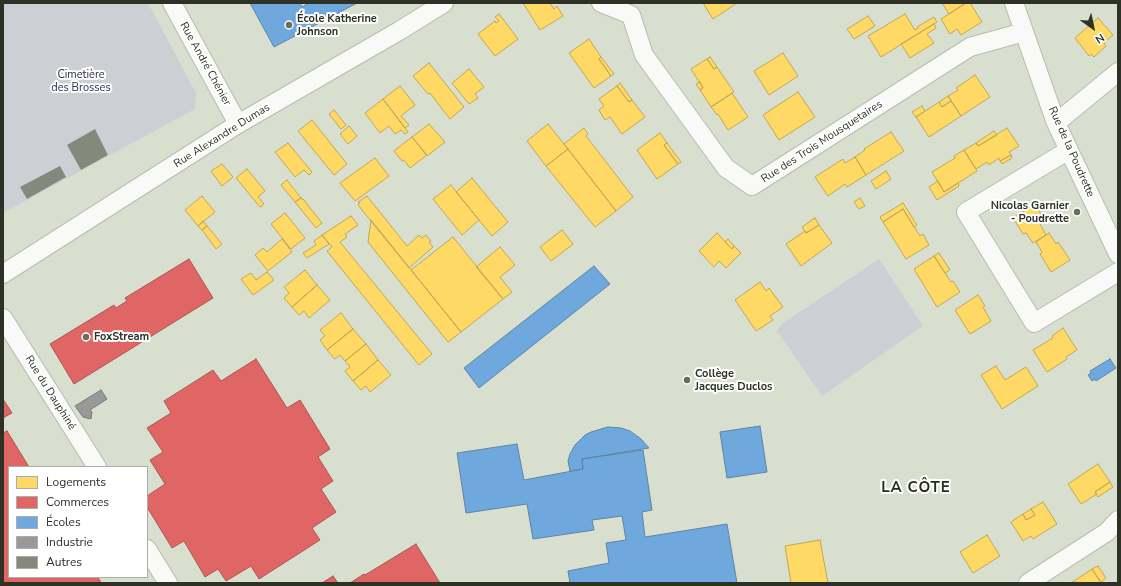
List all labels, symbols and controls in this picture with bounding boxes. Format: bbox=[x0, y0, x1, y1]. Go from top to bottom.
north arrow bbox=[1073, 8, 1113, 48]
place label: École Katherine Johnson bbox=[297, 12, 377, 38]
street label: Rue André Chénier bbox=[177, 20, 233, 108]
marker: École Katherine Johnson bbox=[284, 20, 294, 30]
text: N bbox=[1092, 30, 1107, 47]
park label: Cimetière des Brosses bbox=[51, 68, 111, 94]
street label: Rue des Trois Mousquetaires bbox=[759, 98, 885, 186]
street label: Rue Alexandre Dumas bbox=[171, 101, 273, 171]
street label: Rue de la Poudrette bbox=[1045, 105, 1097, 199]
place label: Nicolas Garnier - Poudrette bbox=[991, 199, 1069, 225]
marker: Nicolas Garnier - Poudrette bbox=[1072, 207, 1082, 217]
place label: FoxStream bbox=[94, 330, 149, 344]
marker: FoxStream bbox=[81, 332, 91, 342]
street label: Rue du Dauphiné bbox=[22, 353, 78, 433]
place label: Collège Jacques Duclos bbox=[695, 367, 772, 393]
marker: Collège Jacques Duclos bbox=[682, 375, 692, 385]
legend bbox=[8, 466, 148, 578]
text: Logements bbox=[46, 474, 106, 490]
district label: LA CÔTE bbox=[881, 479, 951, 497]
text: Commerces bbox=[46, 494, 109, 510]
text: Écoles bbox=[46, 514, 81, 530]
text: Industrie bbox=[46, 534, 93, 550]
text: Autres bbox=[46, 554, 82, 570]

